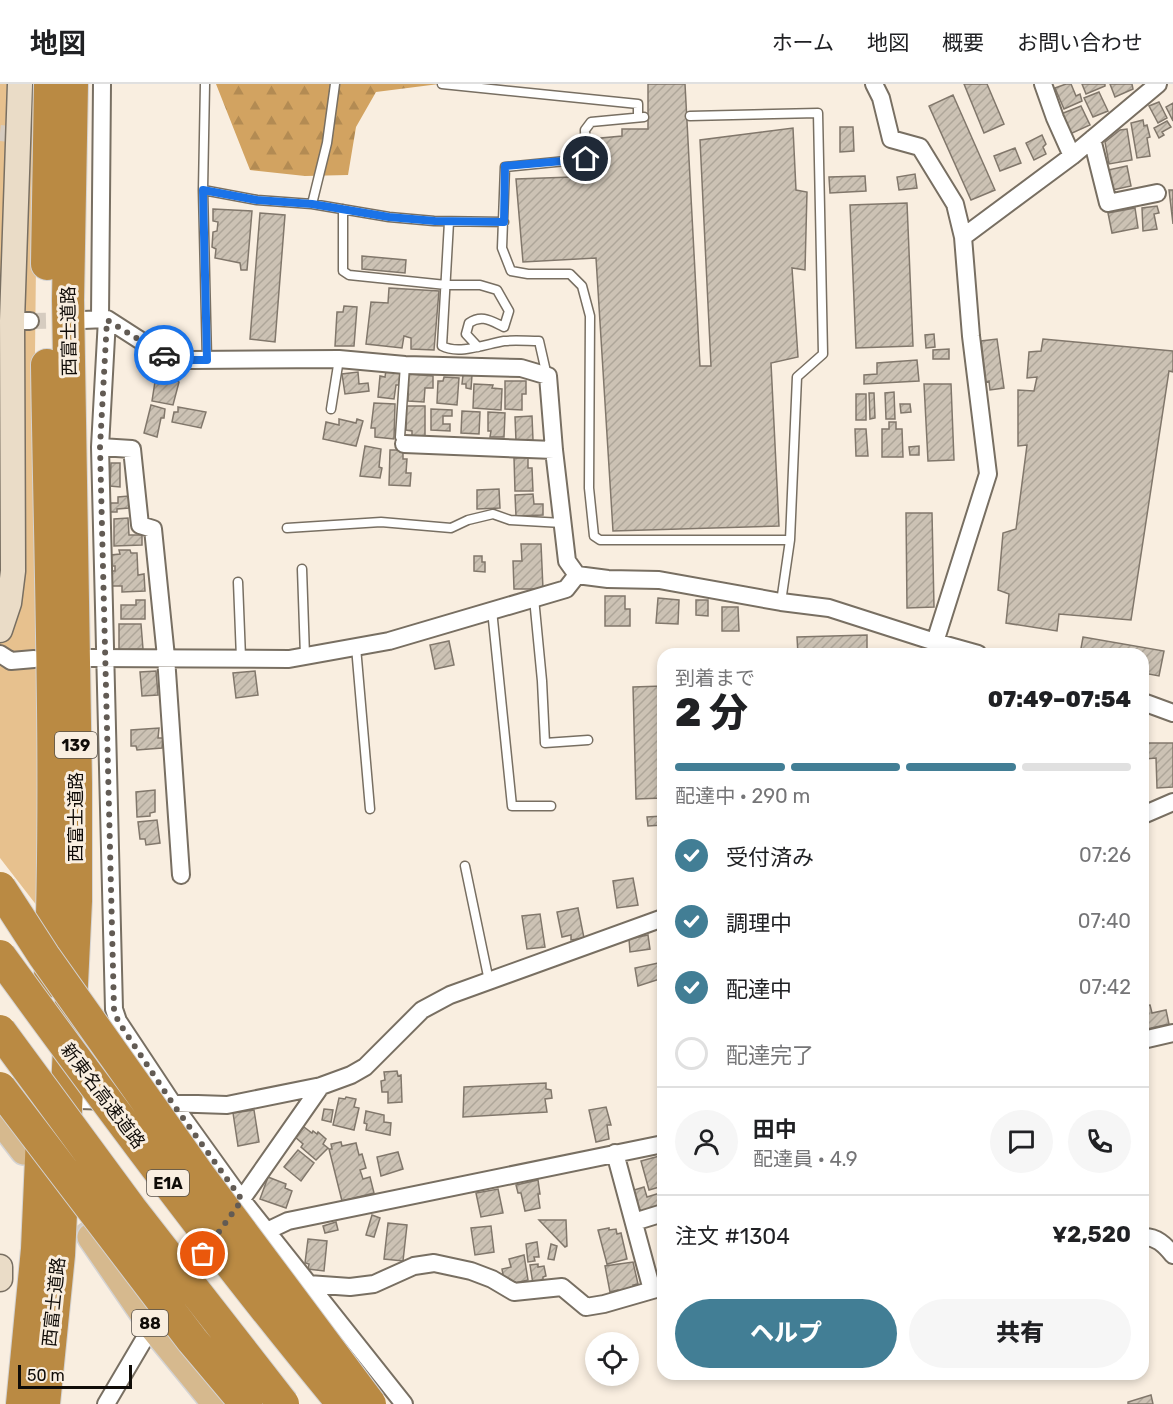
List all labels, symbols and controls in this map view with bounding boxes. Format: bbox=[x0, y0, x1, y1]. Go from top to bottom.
text: 地図 bbox=[30, 27, 86, 60]
text: ホーム bbox=[772, 30, 834, 55]
text: 地図 bbox=[867, 30, 909, 55]
text: 概要 bbox=[942, 30, 984, 55]
text: お問い合わせ bbox=[1017, 30, 1143, 55]
pin bbox=[560, 133, 611, 184]
icon: home bbox=[569, 142, 602, 175]
street label: 西富士道路 bbox=[57, 286, 81, 376]
courier bbox=[134, 325, 194, 385]
icon: car bbox=[148, 339, 181, 372]
text: 到着まで bbox=[675, 666, 755, 690]
text: 07:49–07:54 bbox=[988, 686, 1131, 713]
text: 2 分 bbox=[675, 690, 748, 736]
road number: 139 bbox=[55, 732, 97, 758]
street label: 西富士道路 bbox=[65, 772, 87, 862]
text: 配達中 · 290 m bbox=[675, 784, 810, 808]
icon: check bbox=[675, 839, 708, 872]
text: 07:26 bbox=[1079, 843, 1131, 867]
text: 受付済み bbox=[726, 844, 814, 871]
icon: check bbox=[675, 905, 708, 938]
text: 07:40 bbox=[1078, 909, 1131, 933]
text: 調理中 bbox=[726, 910, 792, 937]
icon: check bbox=[675, 971, 708, 1004]
text: 07:42 bbox=[1079, 975, 1131, 999]
text: 配達中 bbox=[726, 976, 792, 1003]
street label: 新東名高速道路 bbox=[56, 1039, 150, 1153]
text: 配達完了 bbox=[726, 1042, 814, 1069]
button: person bbox=[675, 1110, 738, 1173]
button: chat bbox=[990, 1110, 1053, 1173]
button: phone bbox=[1068, 1110, 1131, 1173]
text: 田中 bbox=[753, 1116, 797, 1143]
text: 配達員 · 4.9 bbox=[753, 1147, 858, 1171]
road number: E1A bbox=[147, 1170, 189, 1196]
text: ¥2,520 bbox=[1052, 1221, 1131, 1248]
text: 注文 #1304 bbox=[675, 1223, 790, 1250]
pin bbox=[177, 1228, 228, 1279]
icon: bag bbox=[186, 1237, 219, 1270]
street label: 西富士道路 bbox=[38, 1256, 70, 1348]
button: ヘルプ bbox=[675, 1299, 897, 1368]
button: 共有 bbox=[909, 1299, 1131, 1368]
road number: 88 bbox=[132, 1310, 168, 1336]
map controls bbox=[585, 1332, 639, 1386]
button: locate bbox=[585, 1332, 639, 1386]
scale bar bbox=[18, 1362, 132, 1390]
text: 50 m bbox=[27, 1366, 65, 1385]

